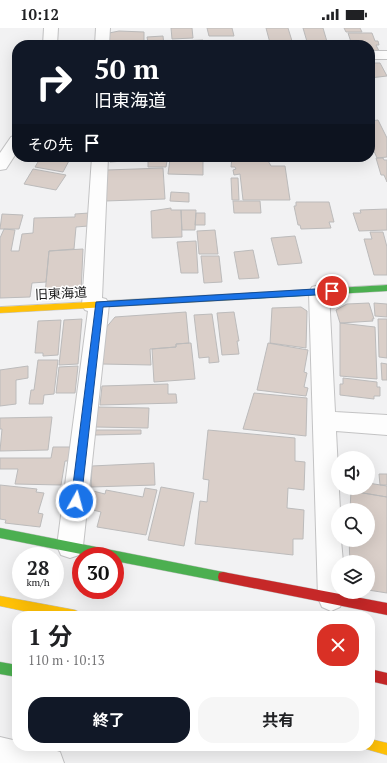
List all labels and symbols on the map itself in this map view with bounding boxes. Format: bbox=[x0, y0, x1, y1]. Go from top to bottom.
pin bbox=[315, 274, 349, 308]
street label: 旧東海道 bbox=[35, 283, 87, 303]
position arrow bbox=[55, 480, 97, 522]
speed limit sign: 30 bbox=[72, 547, 124, 599]

